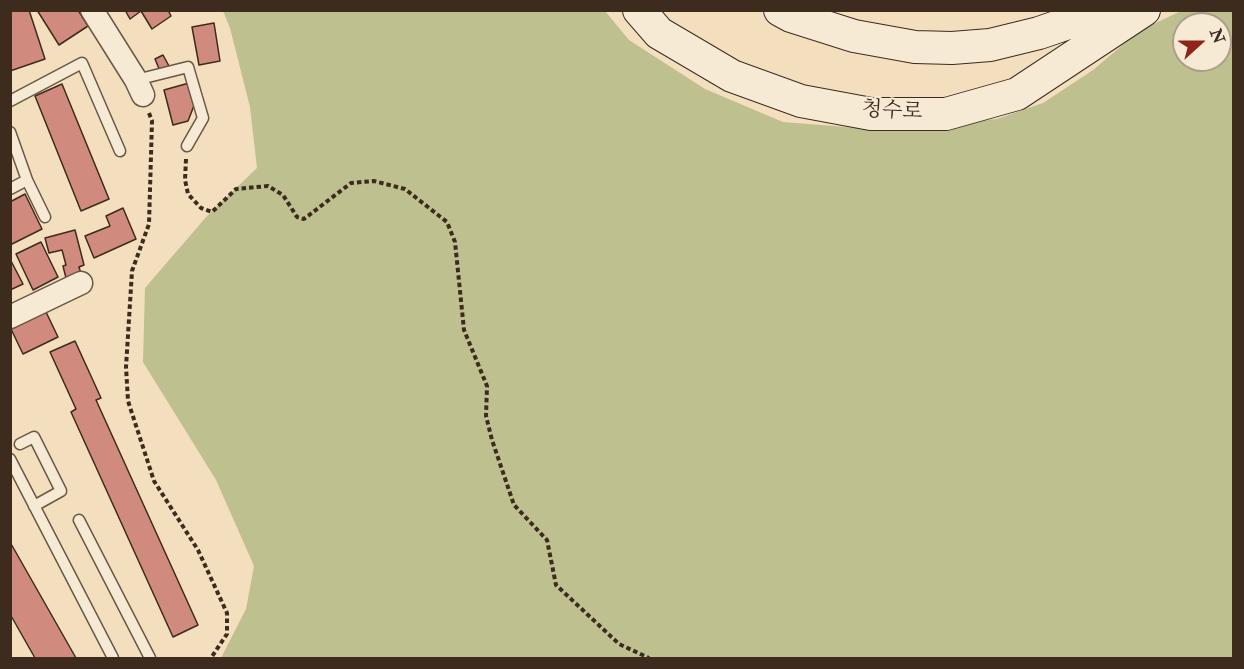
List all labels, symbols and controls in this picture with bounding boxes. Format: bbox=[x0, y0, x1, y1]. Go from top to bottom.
north arrow bbox=[1172, 12, 1232, 72]
text: N bbox=[1205, 26, 1229, 47]
street label: 청수로 bbox=[861, 98, 923, 126]

